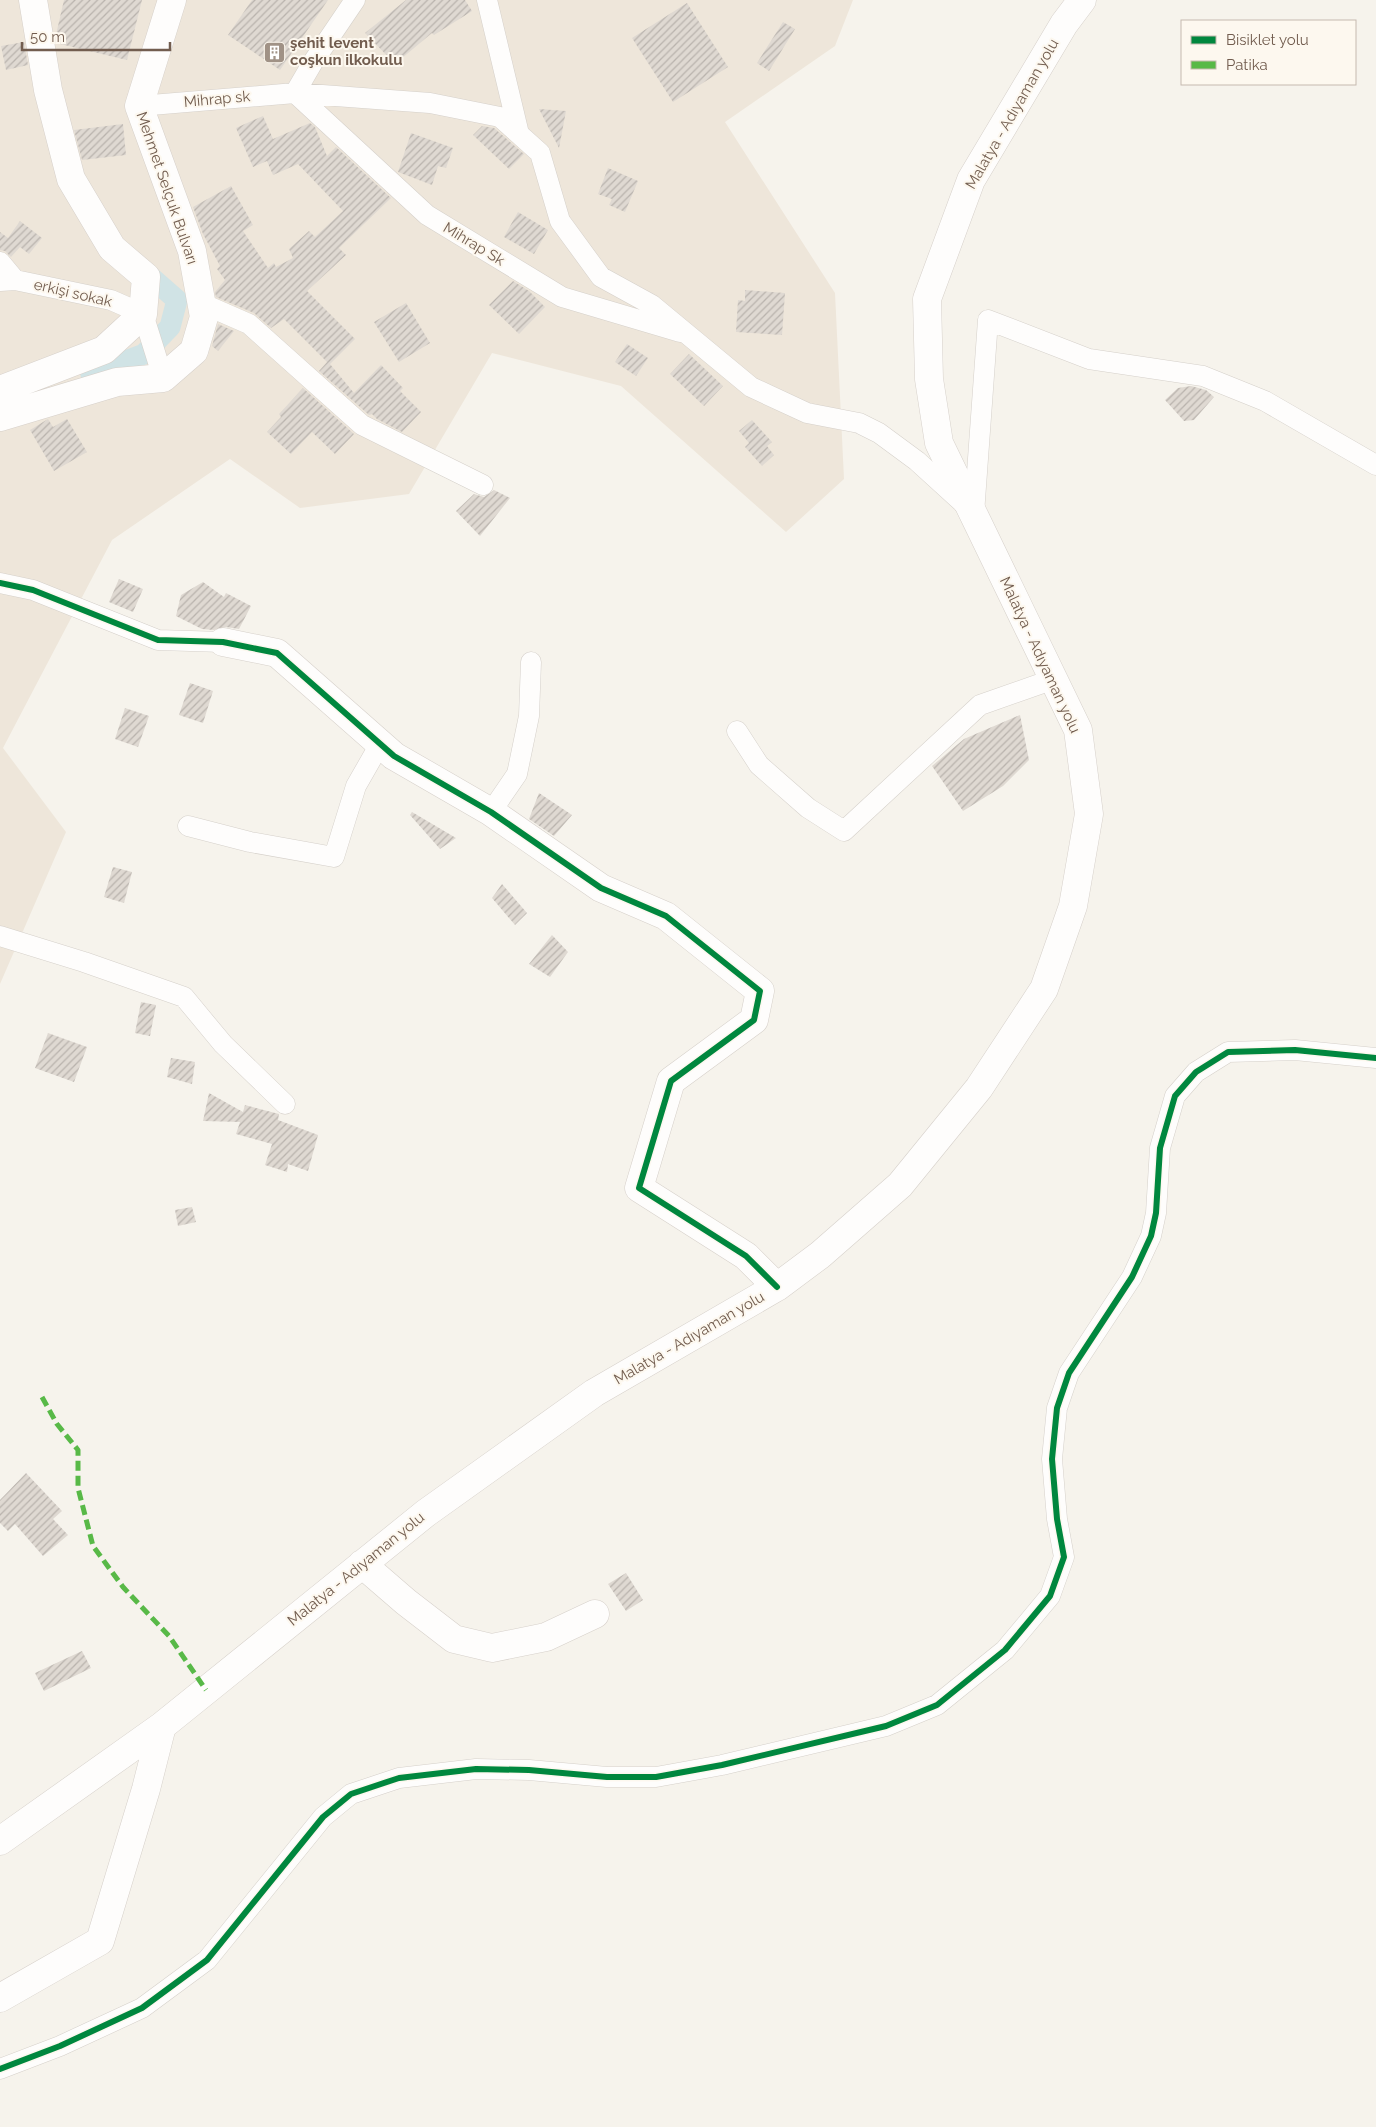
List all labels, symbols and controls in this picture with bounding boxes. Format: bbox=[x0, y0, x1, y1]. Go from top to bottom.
scale bar bbox=[22, 20, 170, 52]
legend bbox=[1181, 20, 1356, 85]
text: 50 m bbox=[30, 28, 65, 46]
text: Bisiklet yolu bbox=[1226, 31, 1309, 49]
place label: şehit levent coşkun ilkokulu bbox=[290, 34, 403, 69]
street label: Malatya - Adıyaman yolu bbox=[962, 36, 1062, 192]
building icon: şehit levent coşkun ilkokulu bbox=[262, 40, 286, 64]
text: Patika bbox=[1226, 56, 1268, 74]
street label: Mihrap sk bbox=[183, 87, 251, 111]
street label: Mehmet Selçuk Bulvarı bbox=[132, 109, 202, 267]
street label: Mihrap Sk bbox=[440, 219, 508, 269]
street label: erkişi sokak bbox=[32, 275, 114, 311]
street label: Malatya - Adıyaman yolu bbox=[996, 574, 1084, 736]
street label: Malatya - Adıyaman yolu bbox=[611, 1288, 767, 1388]
street label: Malatya - Adıyaman yolu bbox=[284, 1508, 428, 1630]

